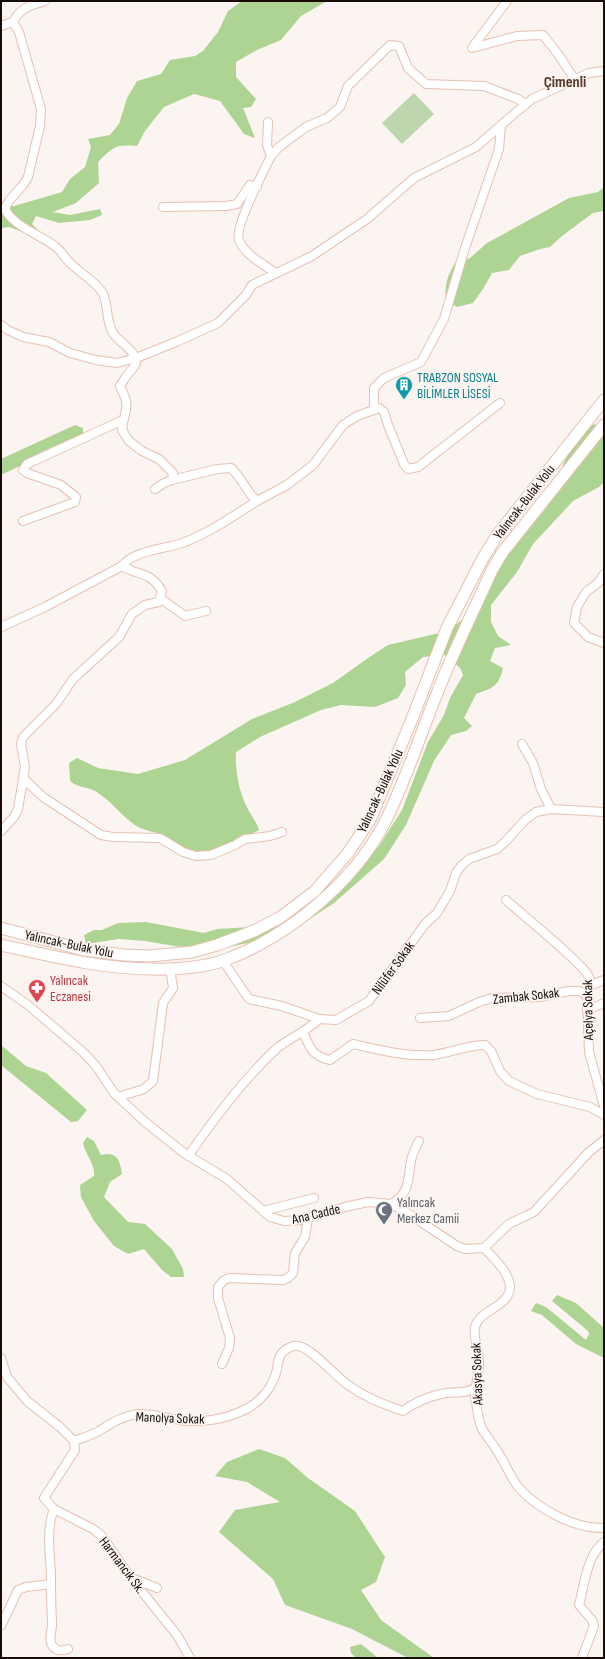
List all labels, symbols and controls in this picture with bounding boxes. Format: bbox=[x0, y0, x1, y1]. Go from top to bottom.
district label: Çimenli bbox=[544, 73, 586, 92]
place label: TRABZON SOSYAL BİLİMLER LİSESİ bbox=[417, 369, 498, 402]
building icon: TRABZON SOSYAL BİLİMLER LİSESİ bbox=[394, 375, 414, 400]
street label: Yalıncak-Bulak Yolu bbox=[490, 461, 559, 543]
street label: Yalıncak-Bulak Yolu bbox=[353, 746, 407, 835]
street label: Yalıncak-Bulak Yolu bbox=[23, 926, 115, 962]
street label: Nilüfer Sokak bbox=[368, 938, 418, 998]
place label: Yalıncak Eczanesi bbox=[50, 972, 91, 1005]
pharmacy icon: Yalıncak Eczanesi bbox=[27, 978, 47, 1003]
street label: Açelya Sokak bbox=[579, 979, 597, 1041]
street label: Zambak Sokak bbox=[492, 984, 561, 1008]
place label: Yalıncak Merkez Camii bbox=[397, 1194, 459, 1227]
street label: Ana Cadde bbox=[289, 1200, 342, 1228]
mosque icon: Yalıncak Merkez Camii bbox=[374, 1200, 394, 1225]
street label: Akasya Sokak bbox=[467, 1342, 487, 1407]
street label: Manolya Sokak bbox=[135, 1408, 205, 1428]
street label: Harmancık Sk. bbox=[95, 1533, 149, 1597]

